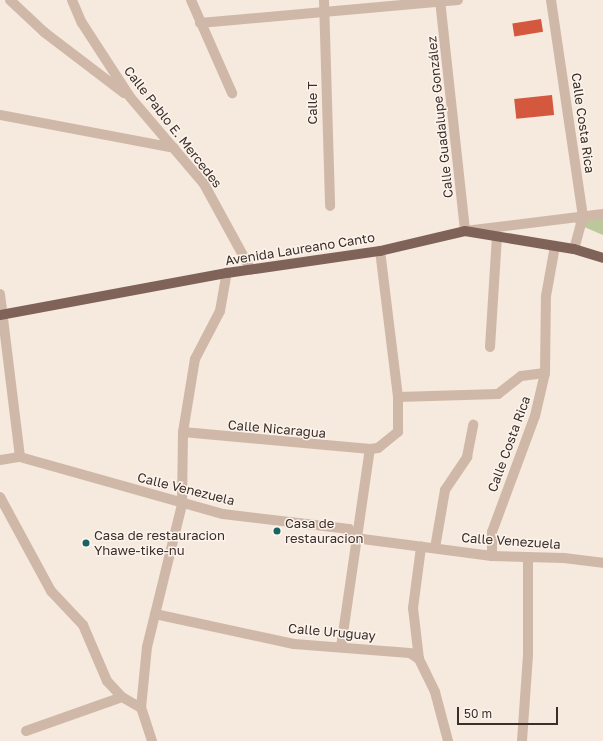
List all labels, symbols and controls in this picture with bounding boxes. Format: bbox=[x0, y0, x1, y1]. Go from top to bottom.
street label: Calle Guadalupe González bbox=[424, 35, 456, 199]
street label: Calle Pablo E. Mercedes bbox=[121, 63, 225, 191]
street label: Calle Costa Rica bbox=[568, 72, 598, 174]
street label: Calle T bbox=[304, 81, 320, 125]
street label: Avenida Laureano Canto bbox=[224, 229, 376, 269]
street label: Calle Costa Rica bbox=[484, 394, 534, 494]
street label: Calle Nicaragua bbox=[227, 417, 327, 441]
street label: Calle Venezuela bbox=[136, 469, 236, 509]
place label: Casa de restauracion bbox=[285, 516, 363, 547]
marker: Casa de restauracion bbox=[272, 526, 282, 536]
place label: Casa de restauracion Yhawe-tike-nu bbox=[94, 528, 225, 559]
street label: Calle Venezuela bbox=[461, 530, 561, 552]
marker: Casa de restauracion Yhawe-tike-nu bbox=[81, 538, 91, 548]
street label: Calle Uruguay bbox=[288, 620, 376, 644]
scale bar bbox=[459, 699, 560, 725]
text: 50 m bbox=[464, 706, 492, 721]

